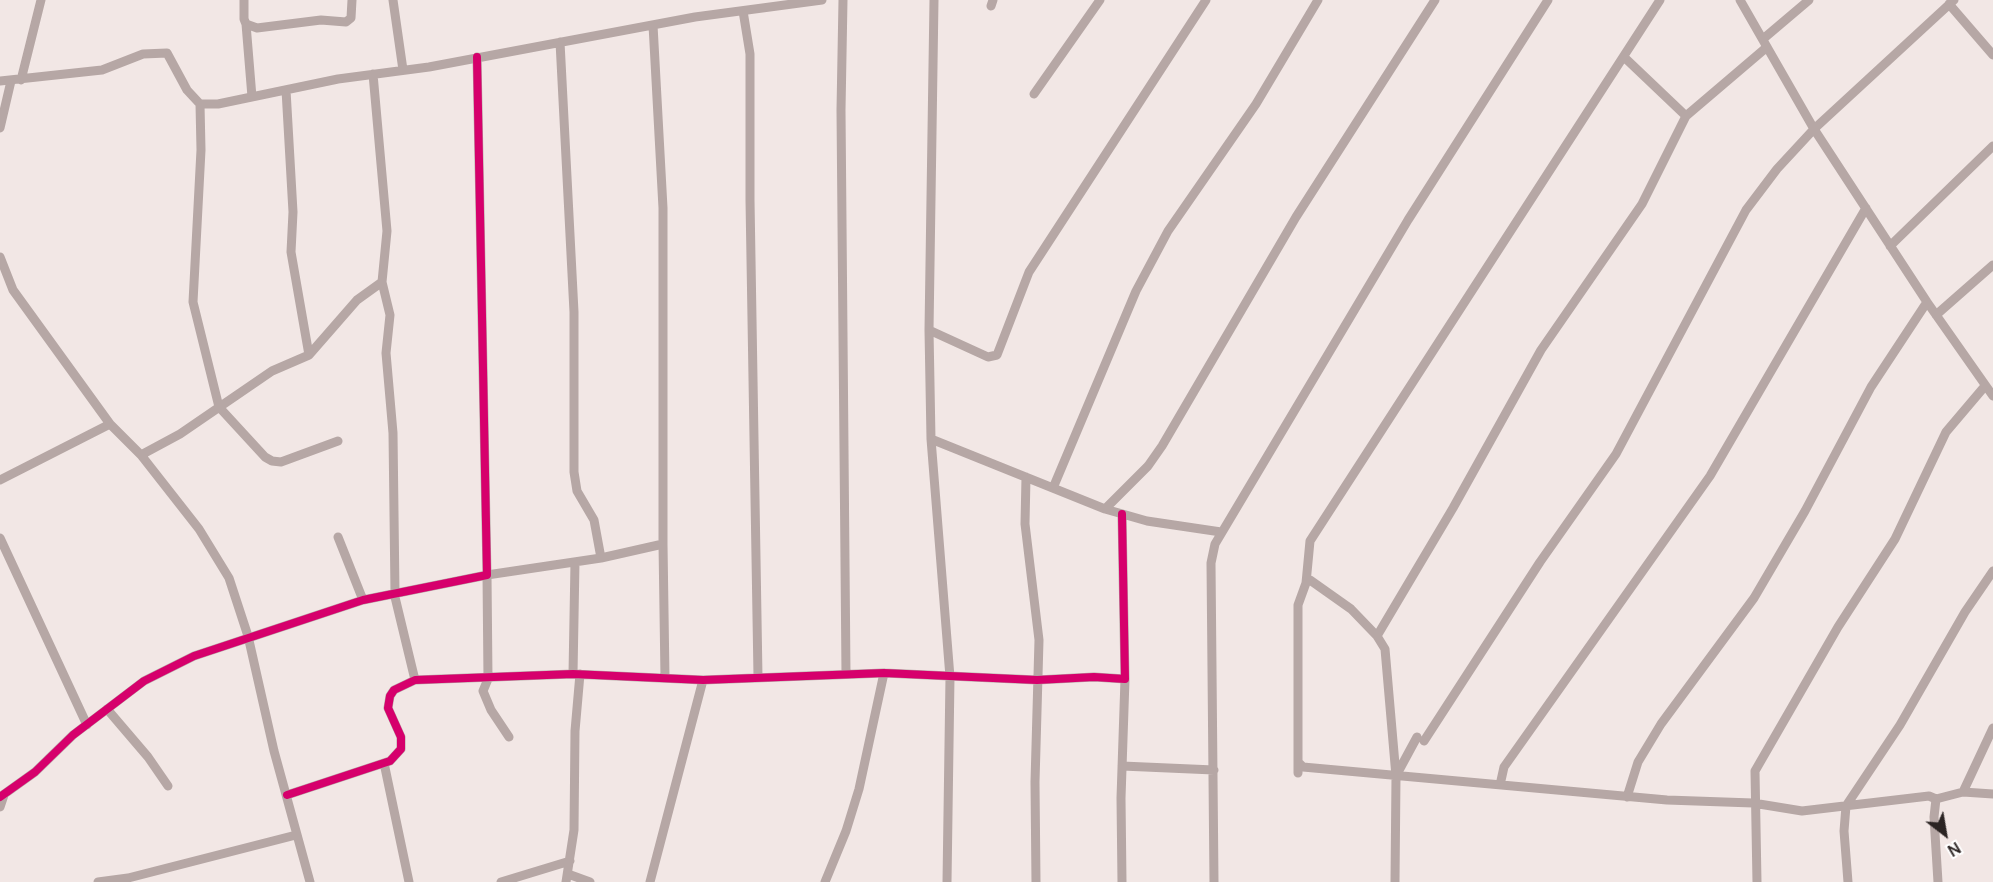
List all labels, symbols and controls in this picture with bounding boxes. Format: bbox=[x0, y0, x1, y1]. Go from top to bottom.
north arrow bbox=[1915, 804, 1975, 864]
text: N bbox=[1944, 837, 1965, 862]

